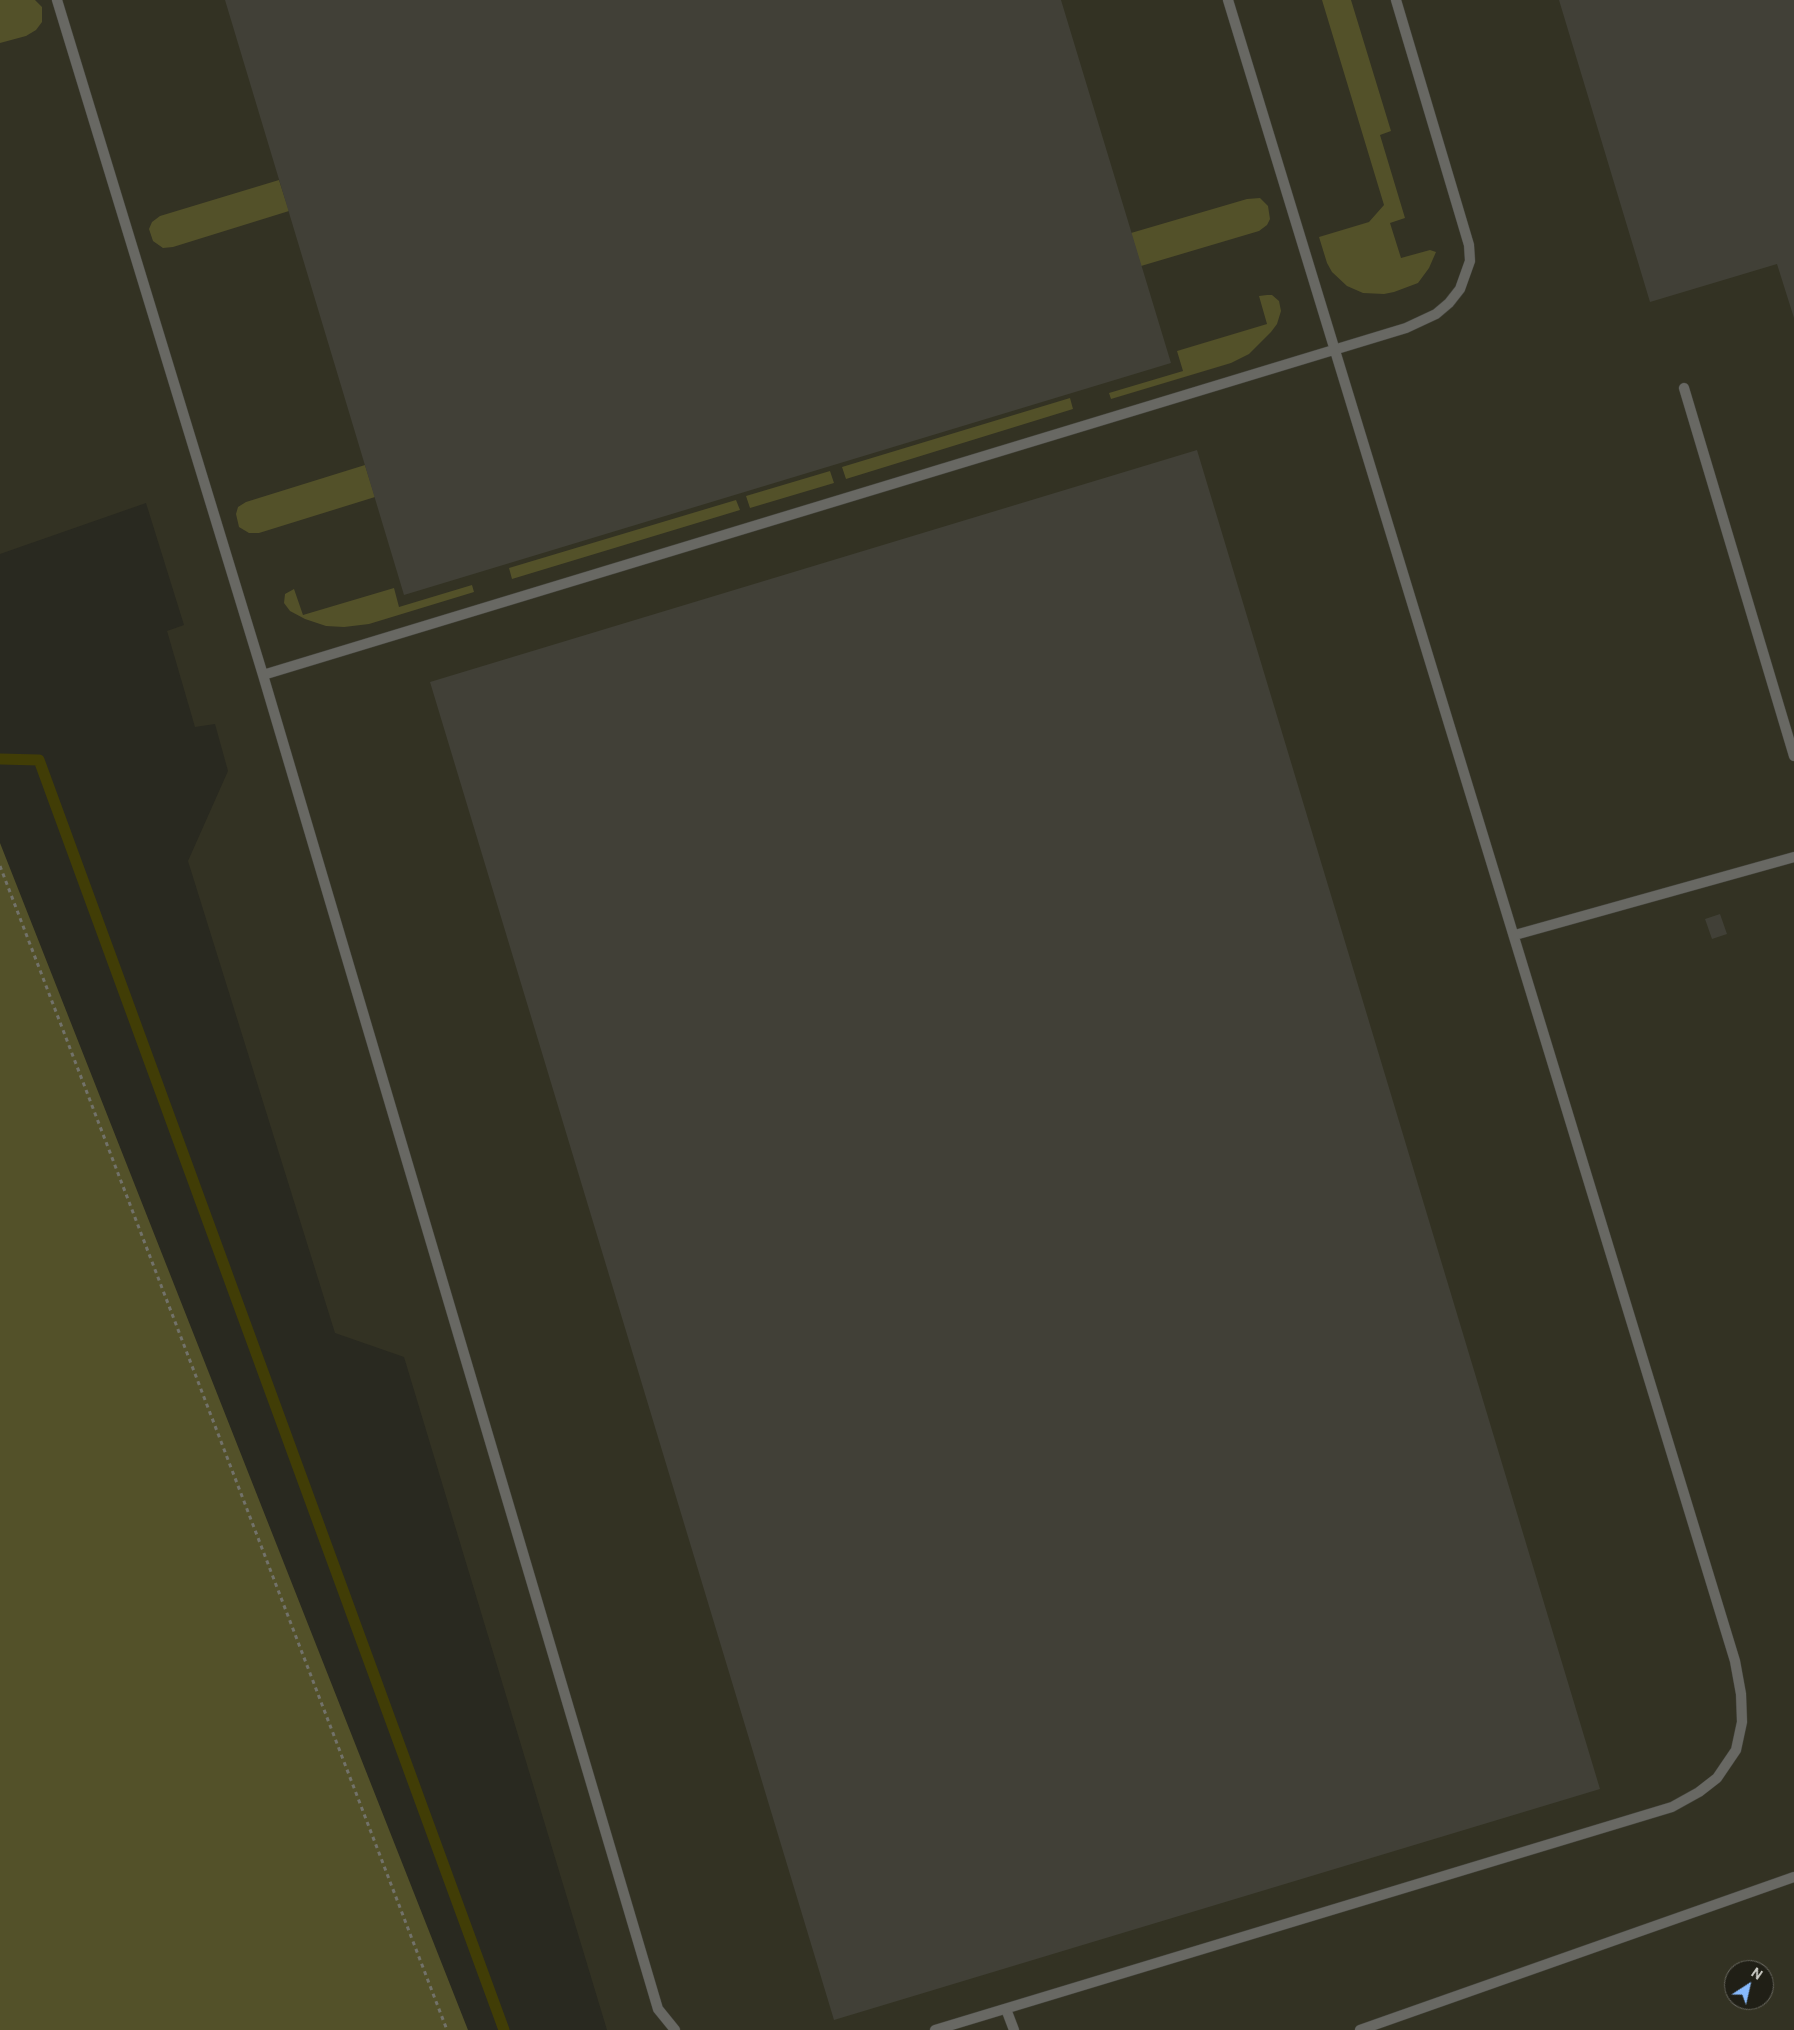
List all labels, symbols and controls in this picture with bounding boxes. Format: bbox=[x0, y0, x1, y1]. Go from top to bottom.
north arrow bbox=[1724, 1960, 1774, 2010]
text: N bbox=[1748, 1963, 1766, 1984]

